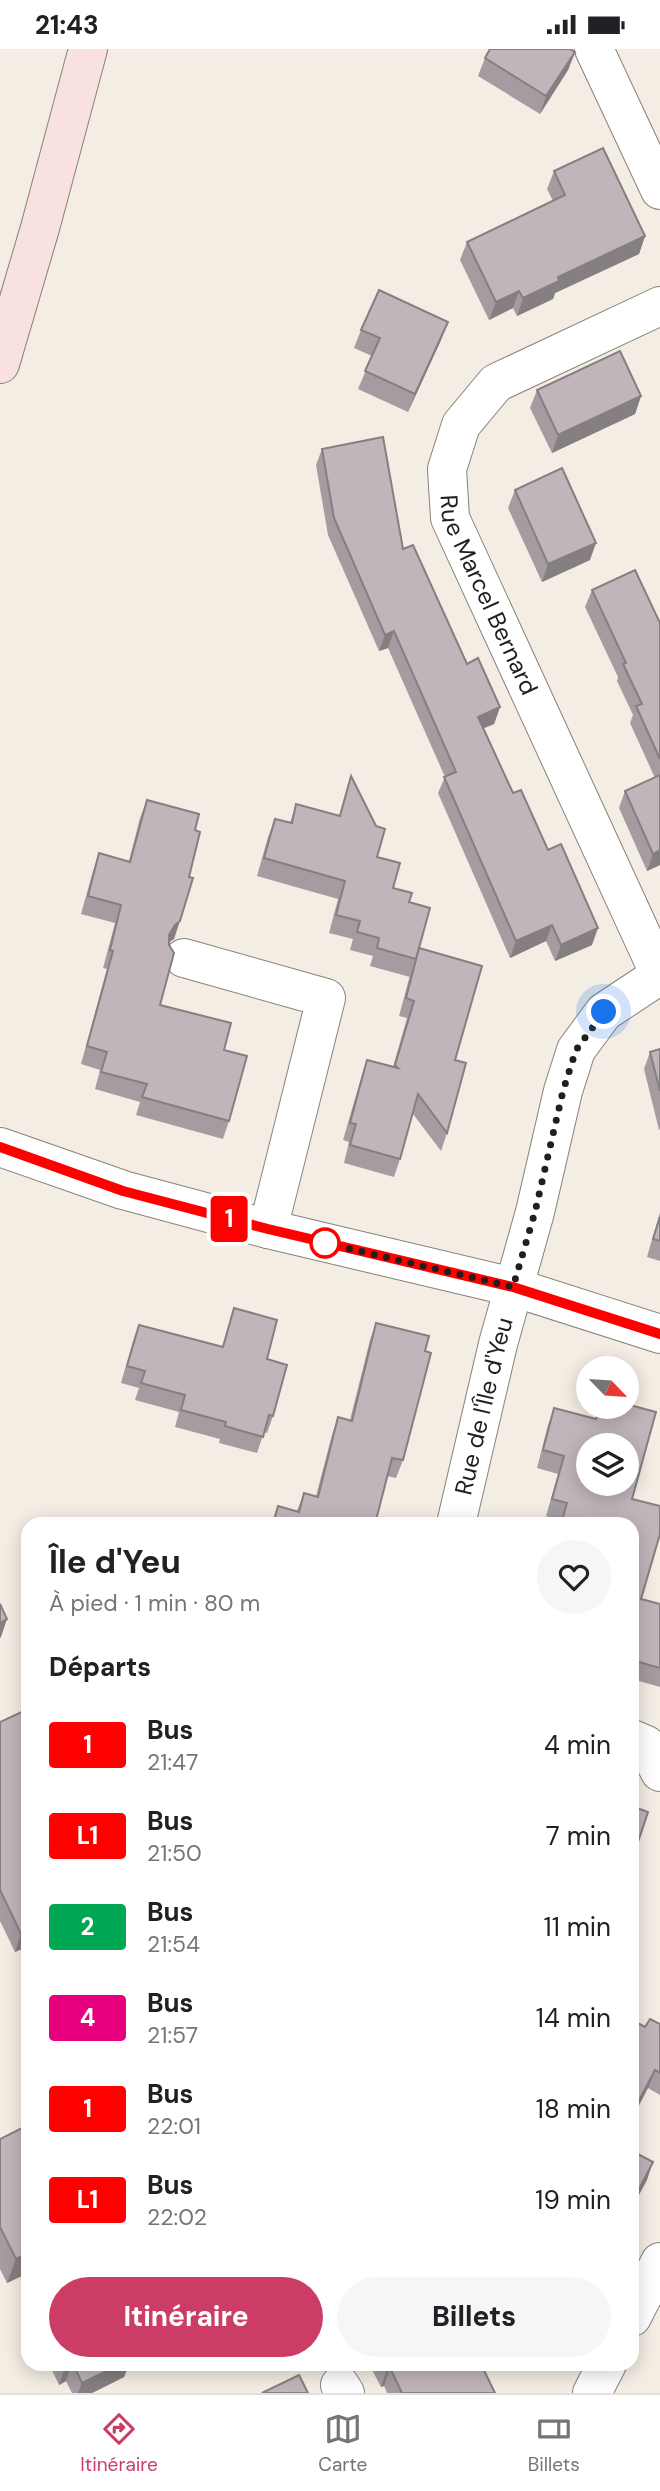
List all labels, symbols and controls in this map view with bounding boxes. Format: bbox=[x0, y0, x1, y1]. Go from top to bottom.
text: 21:43 bbox=[35, 8, 99, 42]
street label: Rue Marcel Bernard bbox=[434, 494, 545, 700]
your location bbox=[586, 994, 621, 1029]
line badge: 1 bbox=[206, 1196, 252, 1242]
text: 1 bbox=[225, 1203, 233, 1234]
unlabelled marker bbox=[310, 1228, 340, 1258]
street label: Rue de l'Île d'Yeu bbox=[447, 1314, 520, 1498]
north arrow bbox=[576, 1356, 639, 1419]
map controls bbox=[576, 1356, 639, 1496]
button: layers bbox=[576, 1433, 639, 1496]
text: Île d'Yeu bbox=[49, 1540, 181, 1583]
button: heart bbox=[537, 1540, 611, 1614]
text: À pied · 1 min · 80 m bbox=[49, 1588, 260, 1618]
text: Départs bbox=[49, 1650, 151, 1684]
text: Bus bbox=[147, 1713, 193, 1747]
text: 4 min bbox=[544, 1728, 611, 1762]
text: 1 bbox=[83, 1729, 92, 1760]
text: 21:47 bbox=[147, 1747, 198, 1777]
text: Bus bbox=[147, 1804, 193, 1838]
text: 7 min bbox=[546, 1819, 611, 1853]
text: L1 bbox=[77, 1820, 98, 1851]
text: 21:50 bbox=[147, 1838, 202, 1868]
text: Bus bbox=[147, 1895, 193, 1929]
text: 11 min bbox=[544, 1910, 611, 1944]
text: 2 bbox=[81, 1911, 94, 1942]
text: 21:54 bbox=[147, 1929, 200, 1959]
text: Bus bbox=[147, 1986, 193, 2020]
text: 14 min bbox=[536, 2001, 611, 2035]
text: 4 bbox=[80, 2002, 95, 2033]
text: 21:57 bbox=[147, 2020, 198, 2050]
text: Bus bbox=[147, 2077, 193, 2111]
text: 18 min bbox=[536, 2092, 611, 2126]
text: 1 bbox=[83, 2093, 92, 2124]
text: 22:01 bbox=[147, 2111, 201, 2141]
text: Bus bbox=[147, 2168, 193, 2202]
text: 19 min bbox=[535, 2183, 611, 2217]
text: L1 bbox=[77, 2184, 98, 2215]
text: 22:02 bbox=[147, 2202, 207, 2232]
button: Itinéraire bbox=[49, 2277, 323, 2357]
button: Billets bbox=[337, 2277, 611, 2357]
tab: Itinéraire bbox=[80, 2410, 158, 2477]
tab: Carte bbox=[318, 2410, 367, 2477]
tab: Billets bbox=[528, 2410, 580, 2477]

